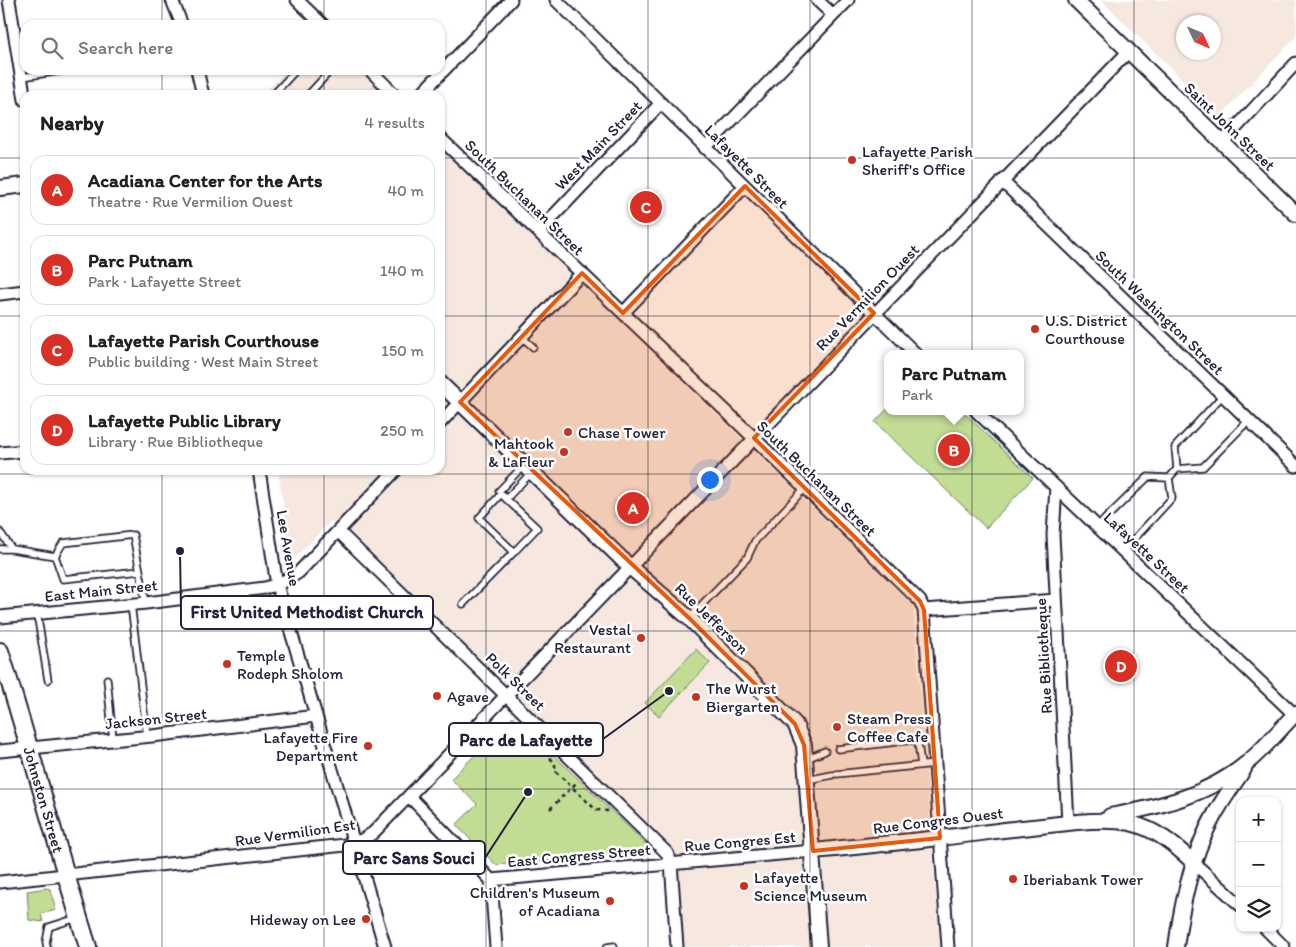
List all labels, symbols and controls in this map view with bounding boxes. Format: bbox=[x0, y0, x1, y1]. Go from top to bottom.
north arrow bbox=[1176, 15, 1221, 60]
search box bbox=[20, 20, 445, 75]
icon: search bbox=[38, 34, 66, 62]
text: Search here bbox=[78, 36, 173, 59]
street label: Saint John Street bbox=[1180, 78, 1279, 175]
street label: West Main Street bbox=[551, 97, 646, 194]
text: Nearby bbox=[40, 110, 104, 135]
text: 4 results bbox=[364, 113, 425, 132]
street label: Lafayette Street bbox=[701, 120, 793, 212]
street label: South Buchanan Street bbox=[461, 135, 588, 259]
place label: Lafayette Parish Sheriff's Office bbox=[862, 142, 974, 179]
marker: Lafayette Parish Sheriff's Office bbox=[846, 154, 858, 166]
text: Acadiana Center for the Arts bbox=[88, 169, 322, 192]
text: A bbox=[52, 181, 62, 200]
text: 40 m bbox=[387, 181, 424, 200]
pin: C bbox=[630, 188, 662, 226]
text: Theatre · Rue Vermilion Ouest bbox=[88, 192, 293, 211]
street label: Rue Vermilion Ouest bbox=[812, 240, 923, 355]
street label: South Washington Street bbox=[1091, 246, 1228, 379]
text: Parc Putnam bbox=[88, 249, 193, 272]
text: B bbox=[52, 261, 62, 280]
text: 140 m bbox=[380, 261, 424, 280]
text: Park · Lafayette Street bbox=[88, 272, 241, 291]
place label: U.S. District Courthouse bbox=[1045, 311, 1127, 348]
marker: U.S. District Courthouse bbox=[1029, 323, 1041, 335]
text: Lafayette Parish Courthouse bbox=[88, 329, 319, 352]
text: C bbox=[52, 341, 62, 360]
text: 150 m bbox=[381, 341, 424, 360]
popup bbox=[884, 350, 1024, 415]
text: Public building · West Main Street bbox=[88, 352, 318, 371]
text: Parc Putnam bbox=[902, 362, 1006, 385]
text: Park bbox=[902, 385, 933, 404]
text: Lafayette Public Library bbox=[88, 409, 281, 432]
street label: South Buchanan Street bbox=[753, 416, 880, 540]
text: D bbox=[52, 421, 62, 440]
text: 250 m bbox=[380, 421, 424, 440]
place label: Chase Tower bbox=[578, 423, 666, 442]
marker: Chase Tower bbox=[562, 426, 574, 438]
pin: B bbox=[938, 431, 970, 469]
text: Library · Rue Bibliotheque bbox=[88, 432, 263, 451]
place label: Mahtook & LaFleur bbox=[488, 434, 555, 471]
marker: Mahtook & LaFleur bbox=[558, 446, 570, 458]
your location bbox=[697, 467, 723, 493]
pin: A bbox=[617, 489, 649, 527]
street label: Lafayette Street bbox=[1100, 508, 1194, 597]
street label: Lee Avenue bbox=[272, 509, 305, 588]
street label: East Main Street bbox=[44, 575, 158, 606]
street label: Rue Jefferson bbox=[671, 579, 752, 658]
callout: First United Methodist Church bbox=[181, 596, 433, 629]
street label: Rue Bibliotheque bbox=[1031, 598, 1056, 714]
text: First United Methodist Church bbox=[191, 601, 424, 623]
place label: Vestal Restaurant bbox=[554, 620, 631, 657]
marker: Vestal Restaurant bbox=[635, 632, 647, 644]
place label: Temple Rodeph Sholom bbox=[237, 646, 344, 683]
pin: D bbox=[1105, 647, 1137, 685]
street label: Polk Street bbox=[482, 648, 549, 714]
marker: Temple Rodeph Sholom bbox=[221, 658, 233, 670]
place label: The Wurst Biergarten bbox=[706, 679, 780, 716]
place label: Agave bbox=[447, 687, 489, 706]
marker: Agave bbox=[431, 690, 443, 702]
marker: The Wurst Biergarten bbox=[690, 691, 702, 703]
street label: Jackson Street bbox=[104, 704, 208, 733]
place label: Steam Press Coffee Cafe bbox=[847, 709, 931, 746]
marker: Steam Press Coffee Cafe bbox=[831, 721, 843, 733]
callout: Parc de Lafayette bbox=[449, 723, 603, 756]
place label: Lafayette Fire Department bbox=[264, 728, 358, 765]
text: Parc de Lafayette bbox=[459, 729, 593, 751]
marker: Lafayette Fire Department bbox=[362, 740, 374, 752]
street label: Johnston Street bbox=[19, 745, 68, 855]
map controls bbox=[1236, 797, 1281, 932]
button: + bbox=[1236, 797, 1281, 842]
street label: Rue Congres Ouest bbox=[872, 803, 1004, 838]
street label: Rue Vermilion Est bbox=[234, 815, 357, 850]
street label: Rue Congres Est bbox=[683, 827, 797, 856]
street label: East Congress Street bbox=[507, 840, 652, 871]
callout: Parc Sans Souci bbox=[343, 841, 485, 874]
button: − bbox=[1236, 842, 1281, 887]
text: Parc Sans Souci bbox=[353, 847, 475, 869]
place label: Lafayette Science Museum bbox=[754, 868, 868, 905]
place label: Iberiabank Tower bbox=[1023, 870, 1144, 889]
marker: Iberiabank Tower bbox=[1007, 873, 1019, 885]
marker: Lafayette Science Museum bbox=[738, 880, 750, 892]
place label: Children's Museum of Acadiana bbox=[470, 883, 600, 920]
button: layers bbox=[1236, 887, 1281, 932]
marker: Children's Museum of Acadiana bbox=[604, 895, 616, 907]
place label: Hideway on Lee bbox=[250, 910, 356, 929]
marker: Hideway on Lee bbox=[360, 913, 372, 925]

